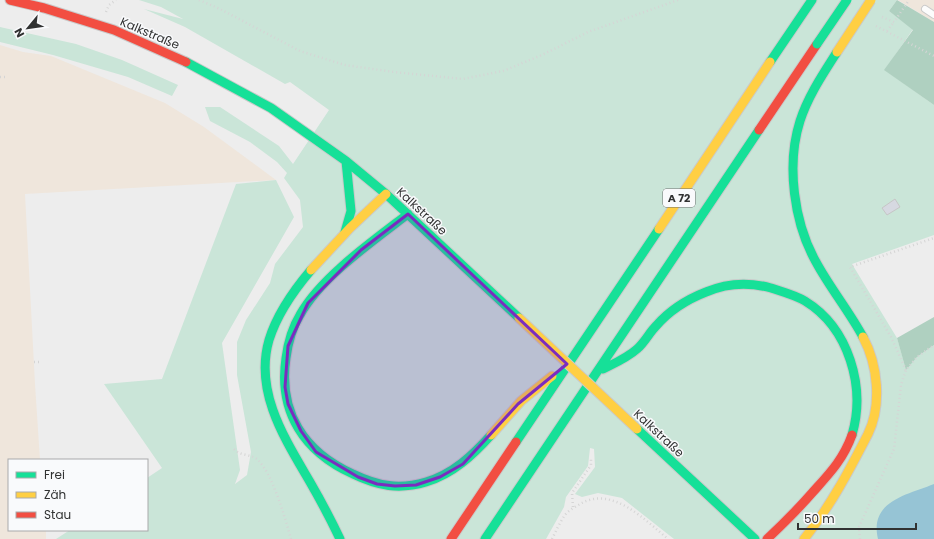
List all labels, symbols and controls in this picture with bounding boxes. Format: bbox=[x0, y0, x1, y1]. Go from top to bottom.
north arrow bbox=[8, 8, 48, 48]
street label: Kalkstraße bbox=[118, 13, 182, 53]
text: N bbox=[10, 25, 28, 40]
street label: Kalkstraße bbox=[393, 183, 451, 239]
road number: A 72 bbox=[663, 189, 695, 207]
street label: Kalkstraße bbox=[630, 405, 688, 461]
legend bbox=[8, 459, 148, 531]
text: Frei bbox=[44, 466, 65, 483]
text: Zäh bbox=[44, 486, 66, 503]
scale bar bbox=[798, 505, 916, 531]
text: Stau bbox=[44, 506, 71, 523]
text: 50 m bbox=[804, 510, 835, 527]

